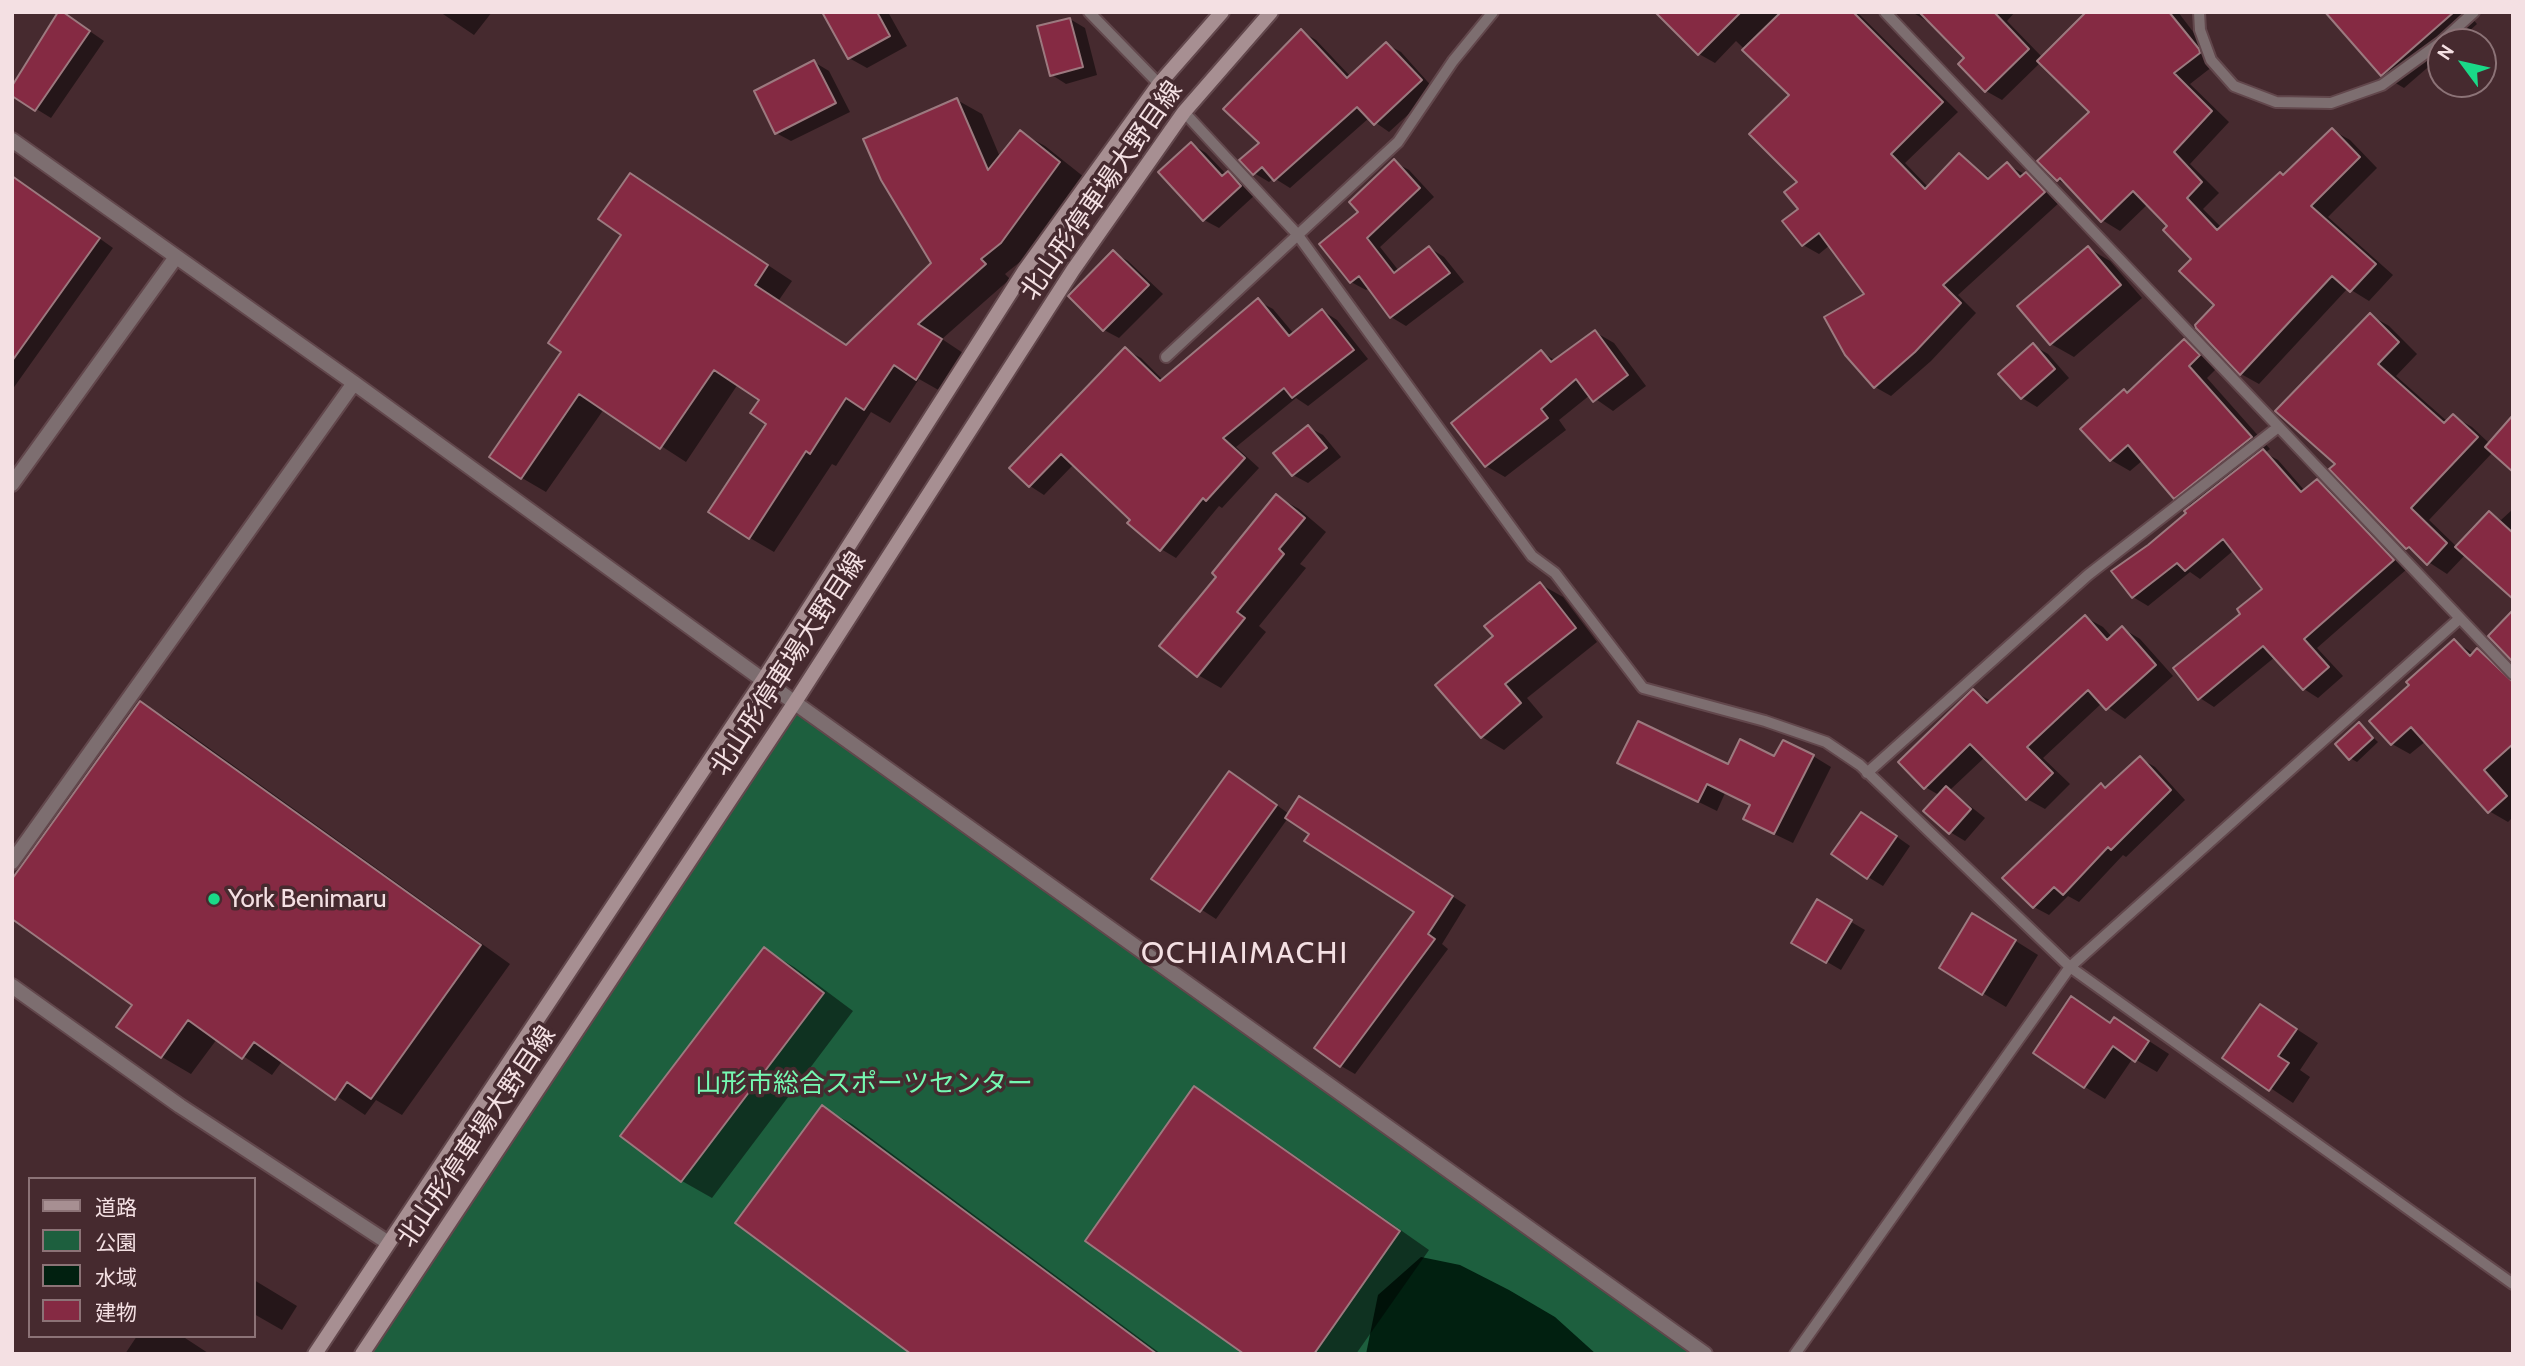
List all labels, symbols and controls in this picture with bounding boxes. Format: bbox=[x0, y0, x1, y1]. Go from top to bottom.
north arrow bbox=[2427, 28, 2497, 98]
text: N bbox=[2432, 40, 2459, 64]
street label: 北山形停車場大野目線 bbox=[1015, 76, 1189, 306]
street label: 北山形停車場大野目線 bbox=[705, 546, 873, 782]
place label: York Benimaru bbox=[228, 883, 387, 915]
marker: York Benimaru bbox=[206, 891, 222, 907]
district label: OCHIAIMACHI bbox=[1142, 936, 1348, 972]
street label: 北山形停車場大野目線 bbox=[391, 1021, 563, 1253]
park label: 山形市総合スポーツセンター bbox=[695, 1068, 1033, 1100]
legend bbox=[28, 1177, 256, 1338]
text: 道路 bbox=[95, 1195, 137, 1220]
text: 公園 bbox=[95, 1230, 137, 1255]
text: 水域 bbox=[95, 1265, 137, 1290]
text: 建物 bbox=[95, 1300, 137, 1325]

